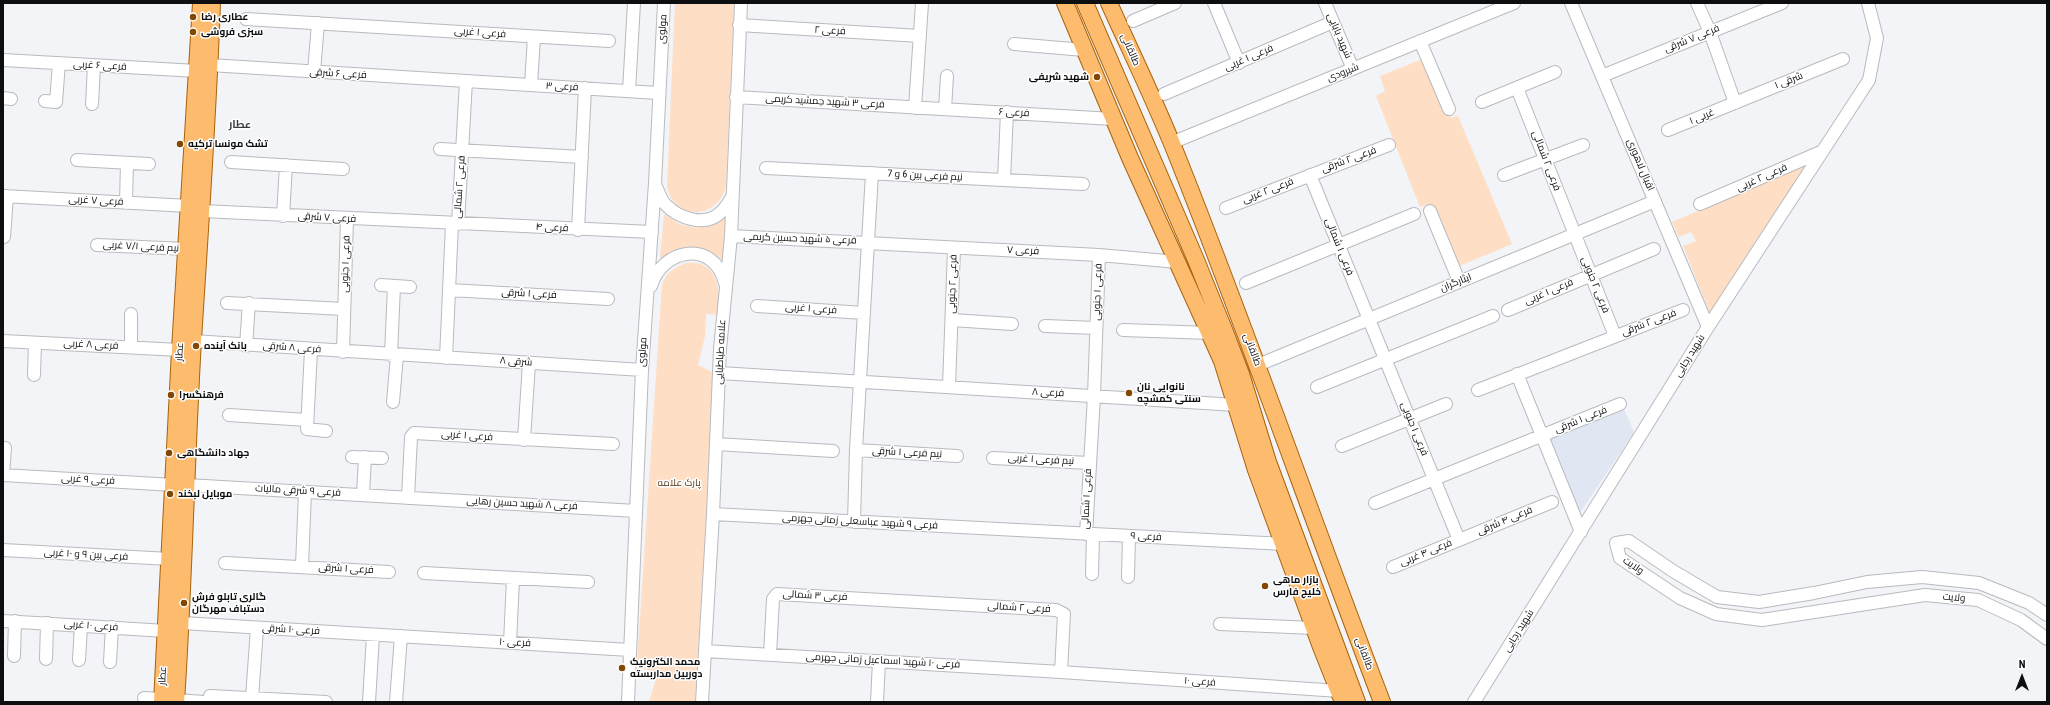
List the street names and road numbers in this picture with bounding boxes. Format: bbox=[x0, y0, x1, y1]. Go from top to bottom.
street label: شهید بابایی bbox=[1324, 11, 1354, 61]
street label: مولوی bbox=[656, 14, 670, 44]
street label: فرعی ۷ شرقی bbox=[1663, 22, 1721, 56]
street label: فرعی ۲ bbox=[814, 24, 846, 38]
street label: فرعی ۱ غربی bbox=[454, 25, 506, 41]
street label: طالقانی bbox=[1118, 32, 1142, 68]
street label: فرعی ۱ غربی bbox=[1223, 42, 1275, 74]
street label: فرعی ۶ غربی bbox=[73, 59, 127, 73]
street label: شیرودی bbox=[1325, 61, 1361, 85]
street label: فرعی ۶ شرقی bbox=[309, 67, 367, 81]
street label: ۱ شرقی bbox=[1773, 70, 1805, 92]
street label: فرعی ۳ bbox=[545, 80, 579, 94]
street label: فرعی ۳ شهید جمشید کریمی bbox=[765, 93, 885, 111]
street label: فرعی ۶ bbox=[998, 106, 1030, 120]
street label: ۱ غربی bbox=[1688, 107, 1716, 127]
street label: فرعی ۲ شمالی bbox=[1529, 129, 1563, 193]
street label: اقبال لاهوری bbox=[1624, 137, 1656, 193]
street label: فرعی ۲ شرقی bbox=[1320, 144, 1378, 176]
street label: فرعی ۲ شمالی bbox=[452, 155, 468, 219]
street label: فرعی ۲ غربی bbox=[1735, 162, 1789, 194]
street label: نیم فرعی بین 6 و 7 bbox=[887, 168, 963, 184]
street label: فرعی ۲ غربی bbox=[1241, 176, 1295, 206]
street label: فرعی ۷ غربی bbox=[68, 194, 124, 208]
street label: فرعی ۷ شرقی bbox=[297, 210, 357, 226]
street label: فرعی ۱ شمالی bbox=[1322, 216, 1356, 278]
street label: فرعی ۴ bbox=[535, 221, 569, 235]
street label: فرعی ۵ شهید حسین کریمی bbox=[743, 231, 857, 247]
street label: فرعی ۱ جنوبی bbox=[339, 235, 353, 293]
street label: نیم فرعی ۷/۱ غربی bbox=[103, 239, 179, 255]
street label: فرعی ۷ bbox=[1007, 244, 1039, 258]
street label: فرعی ۲ جنوبی bbox=[946, 254, 960, 314]
street label: فرعی ۲ جنوبی bbox=[1578, 255, 1612, 315]
street label: فرعی ۱ جنوبی bbox=[1091, 263, 1105, 321]
street label: ایثارگران bbox=[1438, 271, 1474, 295]
street label: فرعی ۱ غربی bbox=[1523, 276, 1575, 308]
street label: فرعی ۱ شرقی bbox=[501, 287, 557, 301]
street label: فرعی ۱ غربی bbox=[785, 301, 837, 317]
street label: فرعی ۲ شرقی bbox=[1620, 307, 1678, 339]
street label: علامه طباطبایی bbox=[713, 319, 729, 385]
street label: طالقانی bbox=[1240, 332, 1264, 368]
street label: شهید رجایی bbox=[1672, 332, 1708, 380]
street label: مولوی bbox=[636, 337, 650, 367]
street label: فرعی ۸ غربی bbox=[63, 338, 119, 352]
street label: فرعی ۸ شرقی bbox=[262, 340, 322, 356]
street label: عطار bbox=[174, 342, 186, 362]
street label: ۸ شرقی bbox=[499, 355, 533, 369]
street label: فرعی ۸ bbox=[1032, 386, 1064, 400]
street label: فرعی ۱ جنوبی bbox=[1398, 400, 1430, 458]
street label: فرعی ۱ شرقی bbox=[1553, 404, 1609, 436]
street label: فرعی ۱ غربی bbox=[441, 428, 493, 444]
street label: نیم فرعی ۱ شرقی bbox=[872, 445, 942, 461]
street label: نیم فرعی ۱ غربی bbox=[1008, 452, 1074, 468]
street label: فرعی ۱ شمالی bbox=[1079, 468, 1095, 530]
street label: فرعی ۹ غربی bbox=[61, 473, 115, 487]
street label: فرعی ۹ شرقی مالیات bbox=[255, 483, 341, 499]
street label: فرعی ۸ شهید حسین رهایی bbox=[466, 495, 578, 513]
street label: فرعی ۴ شرقی bbox=[1475, 504, 1535, 538]
street label: فرعی ۹ شهید عباسعلی زمانی جهرمی bbox=[782, 512, 938, 532]
street label: فرعی ۹ bbox=[1130, 530, 1162, 544]
street label: فرعی ۴ غربی bbox=[1398, 537, 1454, 569]
street label: فرعی بین ۹ و ۱۰ غربی bbox=[43, 547, 129, 563]
street label: ولایت bbox=[1620, 555, 1646, 577]
street label: فرعی ۱ شرقی bbox=[318, 562, 374, 576]
street label: فرعی ۳ شمالی bbox=[782, 588, 848, 604]
street label: ولایت bbox=[1942, 591, 1966, 605]
street label: فرعی ۲ شمالی bbox=[987, 600, 1051, 616]
street label: شهید رجایی bbox=[1501, 607, 1537, 655]
street label: فرعی ۱۰ غربی bbox=[63, 618, 119, 634]
street label: فرعی ۱۰ شرقی bbox=[262, 622, 320, 638]
street label: فرعی ۱۰ bbox=[499, 636, 531, 650]
street label: طالقانی bbox=[1352, 636, 1376, 672]
street label: فرعی ۱۰ شهید اسماعیل زمانی جهرمی bbox=[806, 651, 960, 671]
street label: عطار bbox=[157, 666, 169, 686]
street label: فرعی ۱۰ bbox=[1184, 675, 1216, 689]

